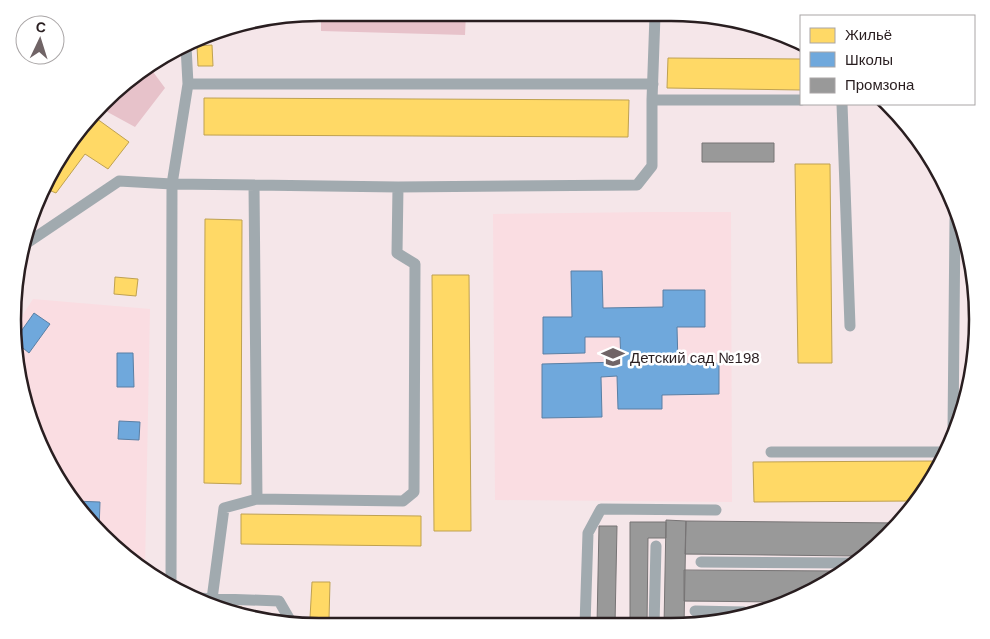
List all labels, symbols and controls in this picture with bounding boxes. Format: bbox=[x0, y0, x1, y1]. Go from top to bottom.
north arrow bbox=[15, 15, 65, 65]
legend bbox=[800, 15, 975, 105]
text: С bbox=[35, 19, 47, 35]
text: Жильё bbox=[845, 26, 892, 43]
text: Школы bbox=[845, 51, 893, 68]
text: Промзона bbox=[845, 76, 915, 93]
school or university icon: Детский сад №198 bbox=[600, 344, 626, 370]
place label: Детский сад №198 bbox=[630, 349, 760, 366]

